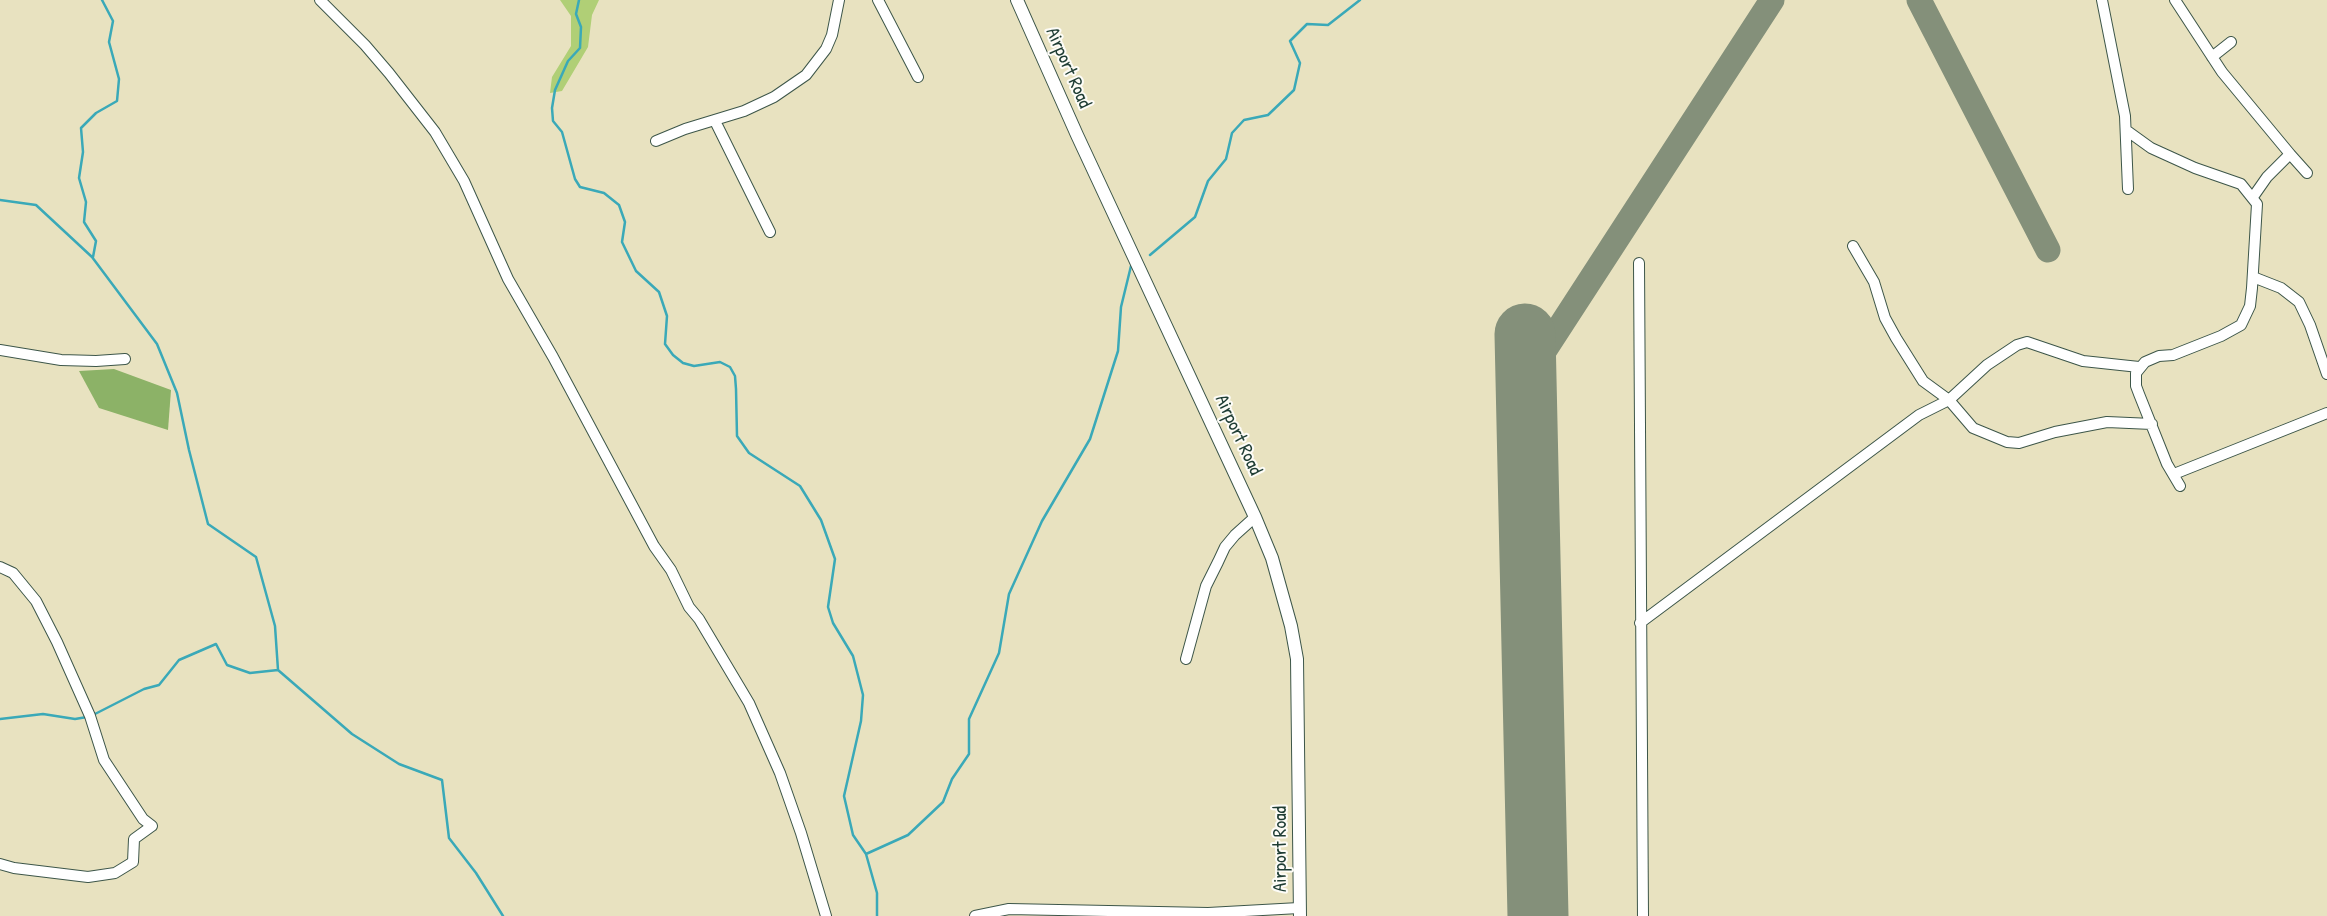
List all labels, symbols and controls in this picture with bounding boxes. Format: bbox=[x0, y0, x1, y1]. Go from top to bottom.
street label: Airport Road bbox=[1040, 24, 1096, 112]
street label: Airport Road bbox=[1209, 391, 1267, 479]
street label: Airport Road bbox=[1270, 806, 1292, 892]

